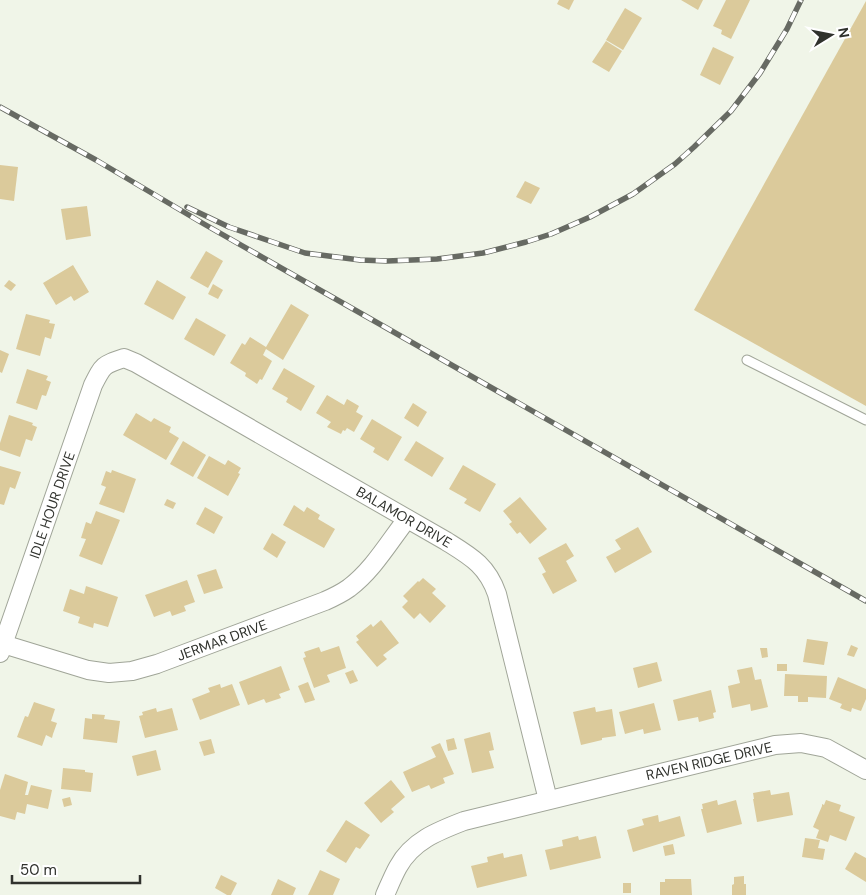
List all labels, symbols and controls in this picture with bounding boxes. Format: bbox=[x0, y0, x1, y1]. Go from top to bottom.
north arrow bbox=[806, 10, 856, 60]
text: N bbox=[834, 26, 854, 39]
street label: IDLE HOUR DRIVE bbox=[25, 449, 79, 561]
street label: BALAMOR DRIVE bbox=[353, 482, 455, 552]
street label: JERMAR DRIVE bbox=[174, 615, 270, 665]
street label: RAVEN RIDGE DRIVE bbox=[644, 738, 774, 784]
scale bar bbox=[12, 852, 140, 884]
text: 50 m bbox=[20, 860, 57, 880]

